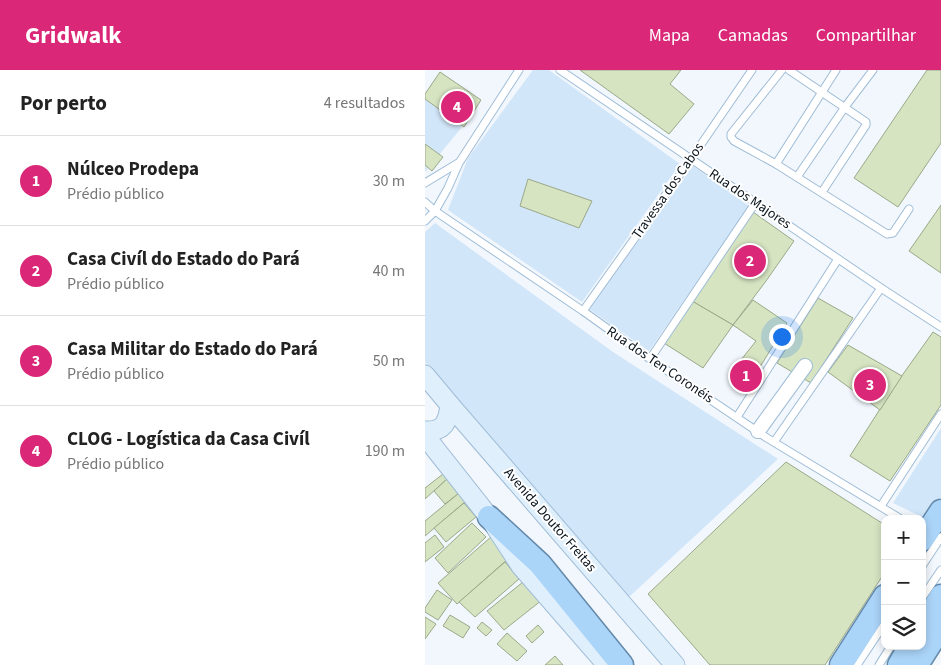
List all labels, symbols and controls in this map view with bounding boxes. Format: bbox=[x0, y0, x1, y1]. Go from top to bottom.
text: Gridwalk bbox=[25, 18, 121, 53]
text: Mapa bbox=[649, 23, 690, 48]
text: Camadas bbox=[718, 23, 788, 48]
text: Compartilhar bbox=[816, 23, 916, 48]
text: Por perto bbox=[20, 88, 107, 118]
pin: 4 bbox=[441, 88, 473, 126]
text: 4 resultados bbox=[324, 92, 405, 114]
street label: Travessa dos Cabos bbox=[627, 139, 709, 243]
text: Núlceo Prodepa bbox=[67, 156, 199, 183]
street label: Rua dos Majores bbox=[705, 164, 795, 234]
text: 1 bbox=[32, 170, 40, 192]
text: 30 m bbox=[373, 170, 405, 192]
text: Prédio público bbox=[67, 183, 164, 205]
pin: 2 bbox=[734, 242, 766, 280]
text: Casa Civíl do Estado do Pará bbox=[67, 246, 300, 273]
text: 2 bbox=[32, 260, 40, 282]
text: 40 m bbox=[373, 260, 405, 282]
text: Prédio público bbox=[67, 273, 164, 295]
street label: Rua dos Ten Coronéis bbox=[603, 322, 718, 408]
your location bbox=[769, 324, 795, 350]
text: Casa Militar do Estado do Pará bbox=[67, 336, 318, 363]
text: 3 bbox=[32, 350, 40, 372]
text: 50 m bbox=[373, 350, 405, 372]
pin: 1 bbox=[730, 357, 762, 395]
text: Prédio público bbox=[67, 363, 164, 385]
pin: 3 bbox=[854, 366, 886, 404]
text: CLOG - Logística da Casa Civíl bbox=[67, 426, 310, 453]
text: 4 bbox=[32, 440, 40, 462]
text: 190 m bbox=[365, 440, 405, 462]
text: Prédio público bbox=[67, 453, 164, 475]
street label: Avenida Doutor Freitas bbox=[499, 463, 601, 577]
map controls bbox=[881, 515, 926, 650]
button: + bbox=[881, 515, 926, 560]
button: − bbox=[881, 560, 926, 605]
button: layers bbox=[881, 605, 926, 650]

